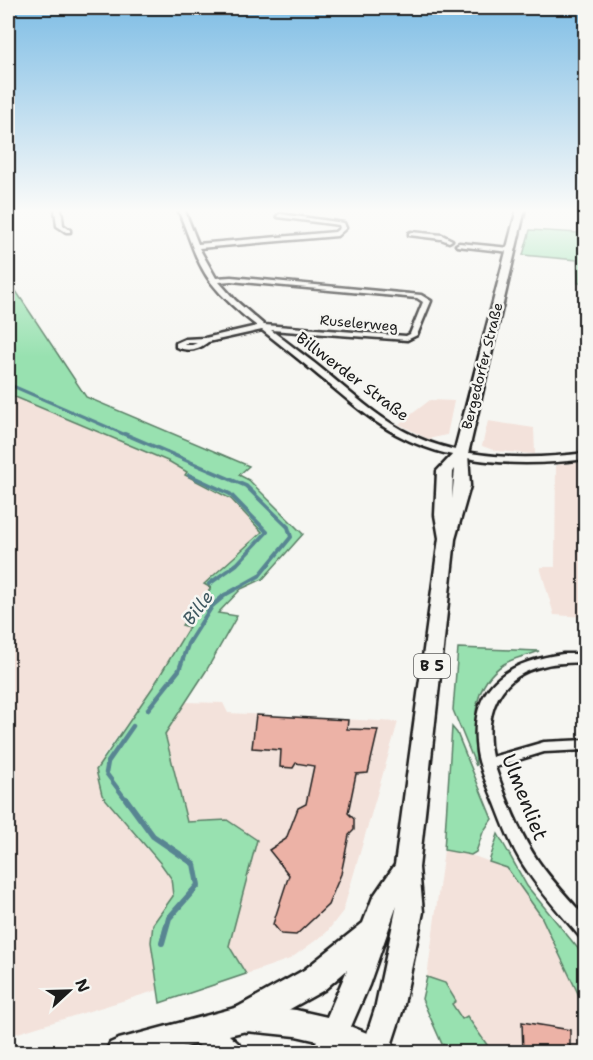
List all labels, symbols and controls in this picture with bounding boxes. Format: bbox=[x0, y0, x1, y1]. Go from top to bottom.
street label: Bergedorfer Straße bbox=[458, 301, 506, 431]
street label: Ruselerweg bbox=[319, 311, 399, 335]
street label: Billwerder Straße bbox=[292, 327, 413, 426]
water label: Bille bbox=[177, 586, 219, 630]
road number: B 5 bbox=[414, 654, 450, 678]
street label: Ulmenliet bbox=[496, 750, 554, 844]
north arrow bbox=[39, 961, 99, 1021]
text: N bbox=[70, 976, 95, 995]

